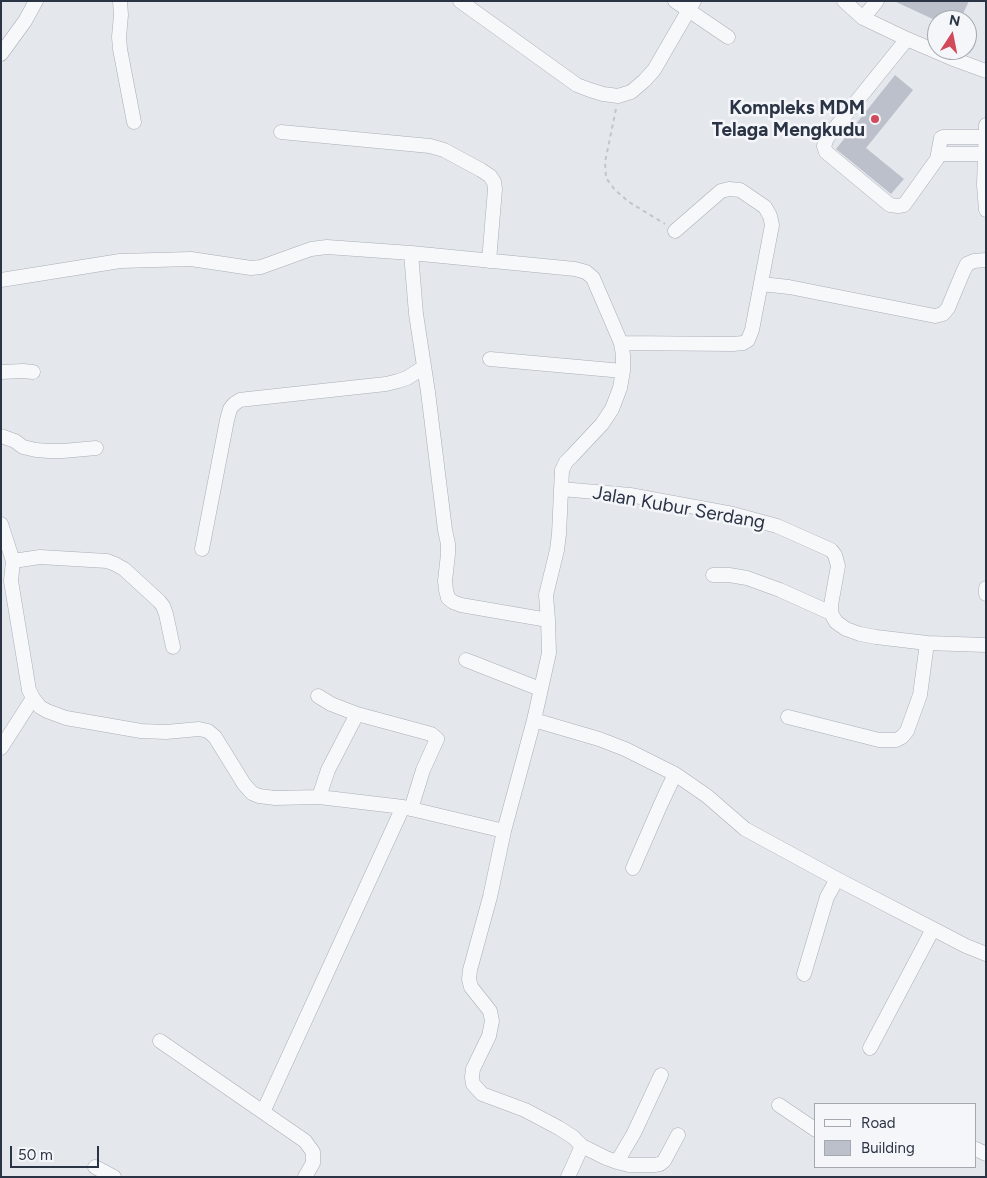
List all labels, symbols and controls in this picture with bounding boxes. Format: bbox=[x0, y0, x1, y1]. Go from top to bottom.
north arrow bbox=[927, 10, 977, 60]
text: N bbox=[948, 11, 962, 30]
place label: Kompleks MDM Telaga Mengkudu bbox=[712, 97, 865, 141]
marker: Kompleks MDM Telaga Mengkudu bbox=[869, 113, 881, 125]
street label: Jalan Kubur Serdang bbox=[591, 482, 767, 534]
legend bbox=[814, 1103, 977, 1168]
text: Road bbox=[861, 1114, 896, 1132]
scale bar bbox=[12, 1136, 101, 1168]
text: Building bbox=[861, 1139, 915, 1157]
text: 50 m bbox=[18, 1146, 53, 1164]

